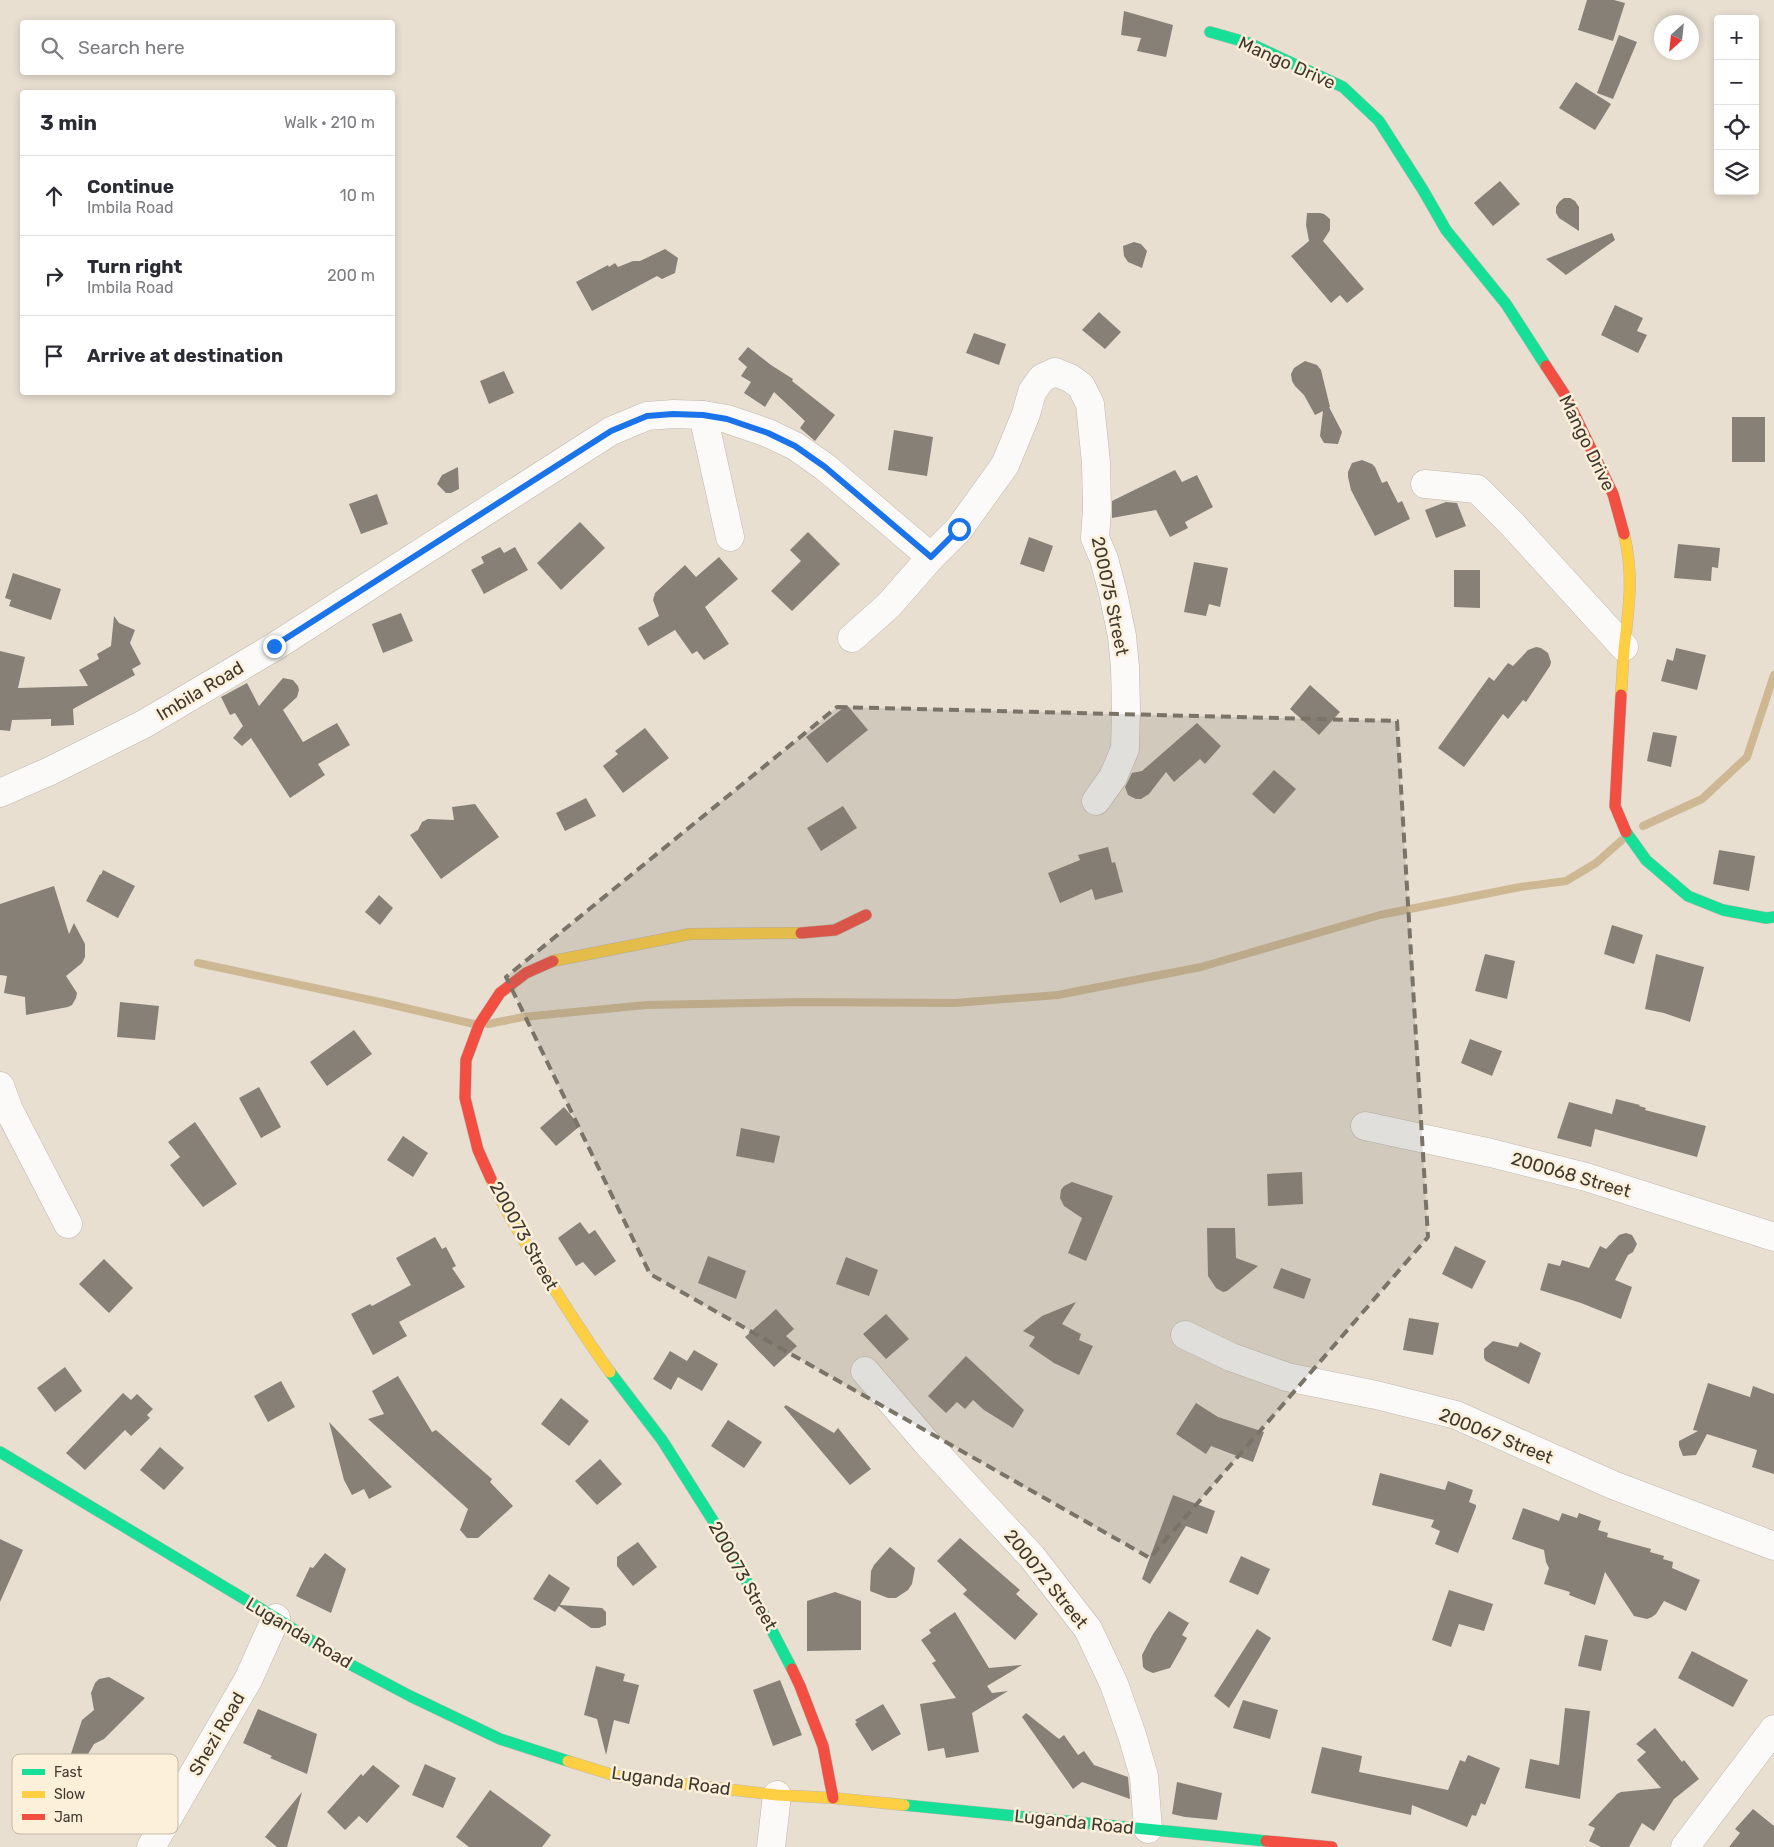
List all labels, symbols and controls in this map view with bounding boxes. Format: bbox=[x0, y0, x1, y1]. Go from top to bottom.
north arrow bbox=[1654, 15, 1699, 60]
map controls bbox=[1714, 15, 1759, 195]
button: + bbox=[1714, 15, 1759, 60]
search box bbox=[20, 20, 395, 75]
street label: Mango Drive bbox=[1235, 32, 1339, 94]
icon: search bbox=[38, 34, 66, 62]
text: Search here bbox=[78, 36, 185, 59]
button: − bbox=[1714, 60, 1759, 105]
button: locate bbox=[1714, 105, 1759, 150]
text: 3 min bbox=[40, 110, 97, 135]
text: Walk · 210 m bbox=[284, 113, 375, 132]
button: layers bbox=[1714, 150, 1759, 195]
text: Continue bbox=[87, 175, 174, 198]
icon: ahead bbox=[40, 182, 68, 210]
text: 10 m bbox=[340, 186, 375, 205]
text: Imbila Road bbox=[87, 198, 174, 217]
text: Turn right bbox=[87, 255, 182, 278]
icon: right bbox=[40, 262, 68, 290]
text: 200 m bbox=[327, 266, 375, 285]
text: Imbila Road bbox=[87, 278, 174, 297]
icon: arrive bbox=[40, 342, 68, 370]
text: Arrive at destination bbox=[87, 344, 283, 367]
street label: Mango Drive bbox=[1554, 391, 1620, 495]
route start bbox=[948, 518, 971, 541]
street label: 200075 Street bbox=[1087, 534, 1133, 658]
route end bbox=[263, 635, 286, 658]
street label: Imbila Road bbox=[153, 656, 247, 726]
street label: 200068 Street bbox=[1509, 1147, 1633, 1203]
street label: 200073 Street bbox=[485, 1178, 563, 1294]
street label: 200067 Street bbox=[1436, 1403, 1556, 1469]
street label: 200073 Street bbox=[704, 1518, 782, 1634]
street label: 200072 Street bbox=[999, 1525, 1093, 1633]
street label: Luganda Road bbox=[242, 1593, 356, 1673]
street label: Shezi Road bbox=[184, 1688, 250, 1780]
legend bbox=[12, 1754, 178, 1834]
street label: Luganda Road bbox=[610, 1762, 732, 1800]
text: Fast bbox=[54, 1764, 83, 1781]
text: Slow bbox=[54, 1786, 85, 1803]
street label: Luganda Road bbox=[1013, 1805, 1135, 1839]
text: Jam bbox=[54, 1809, 83, 1826]

